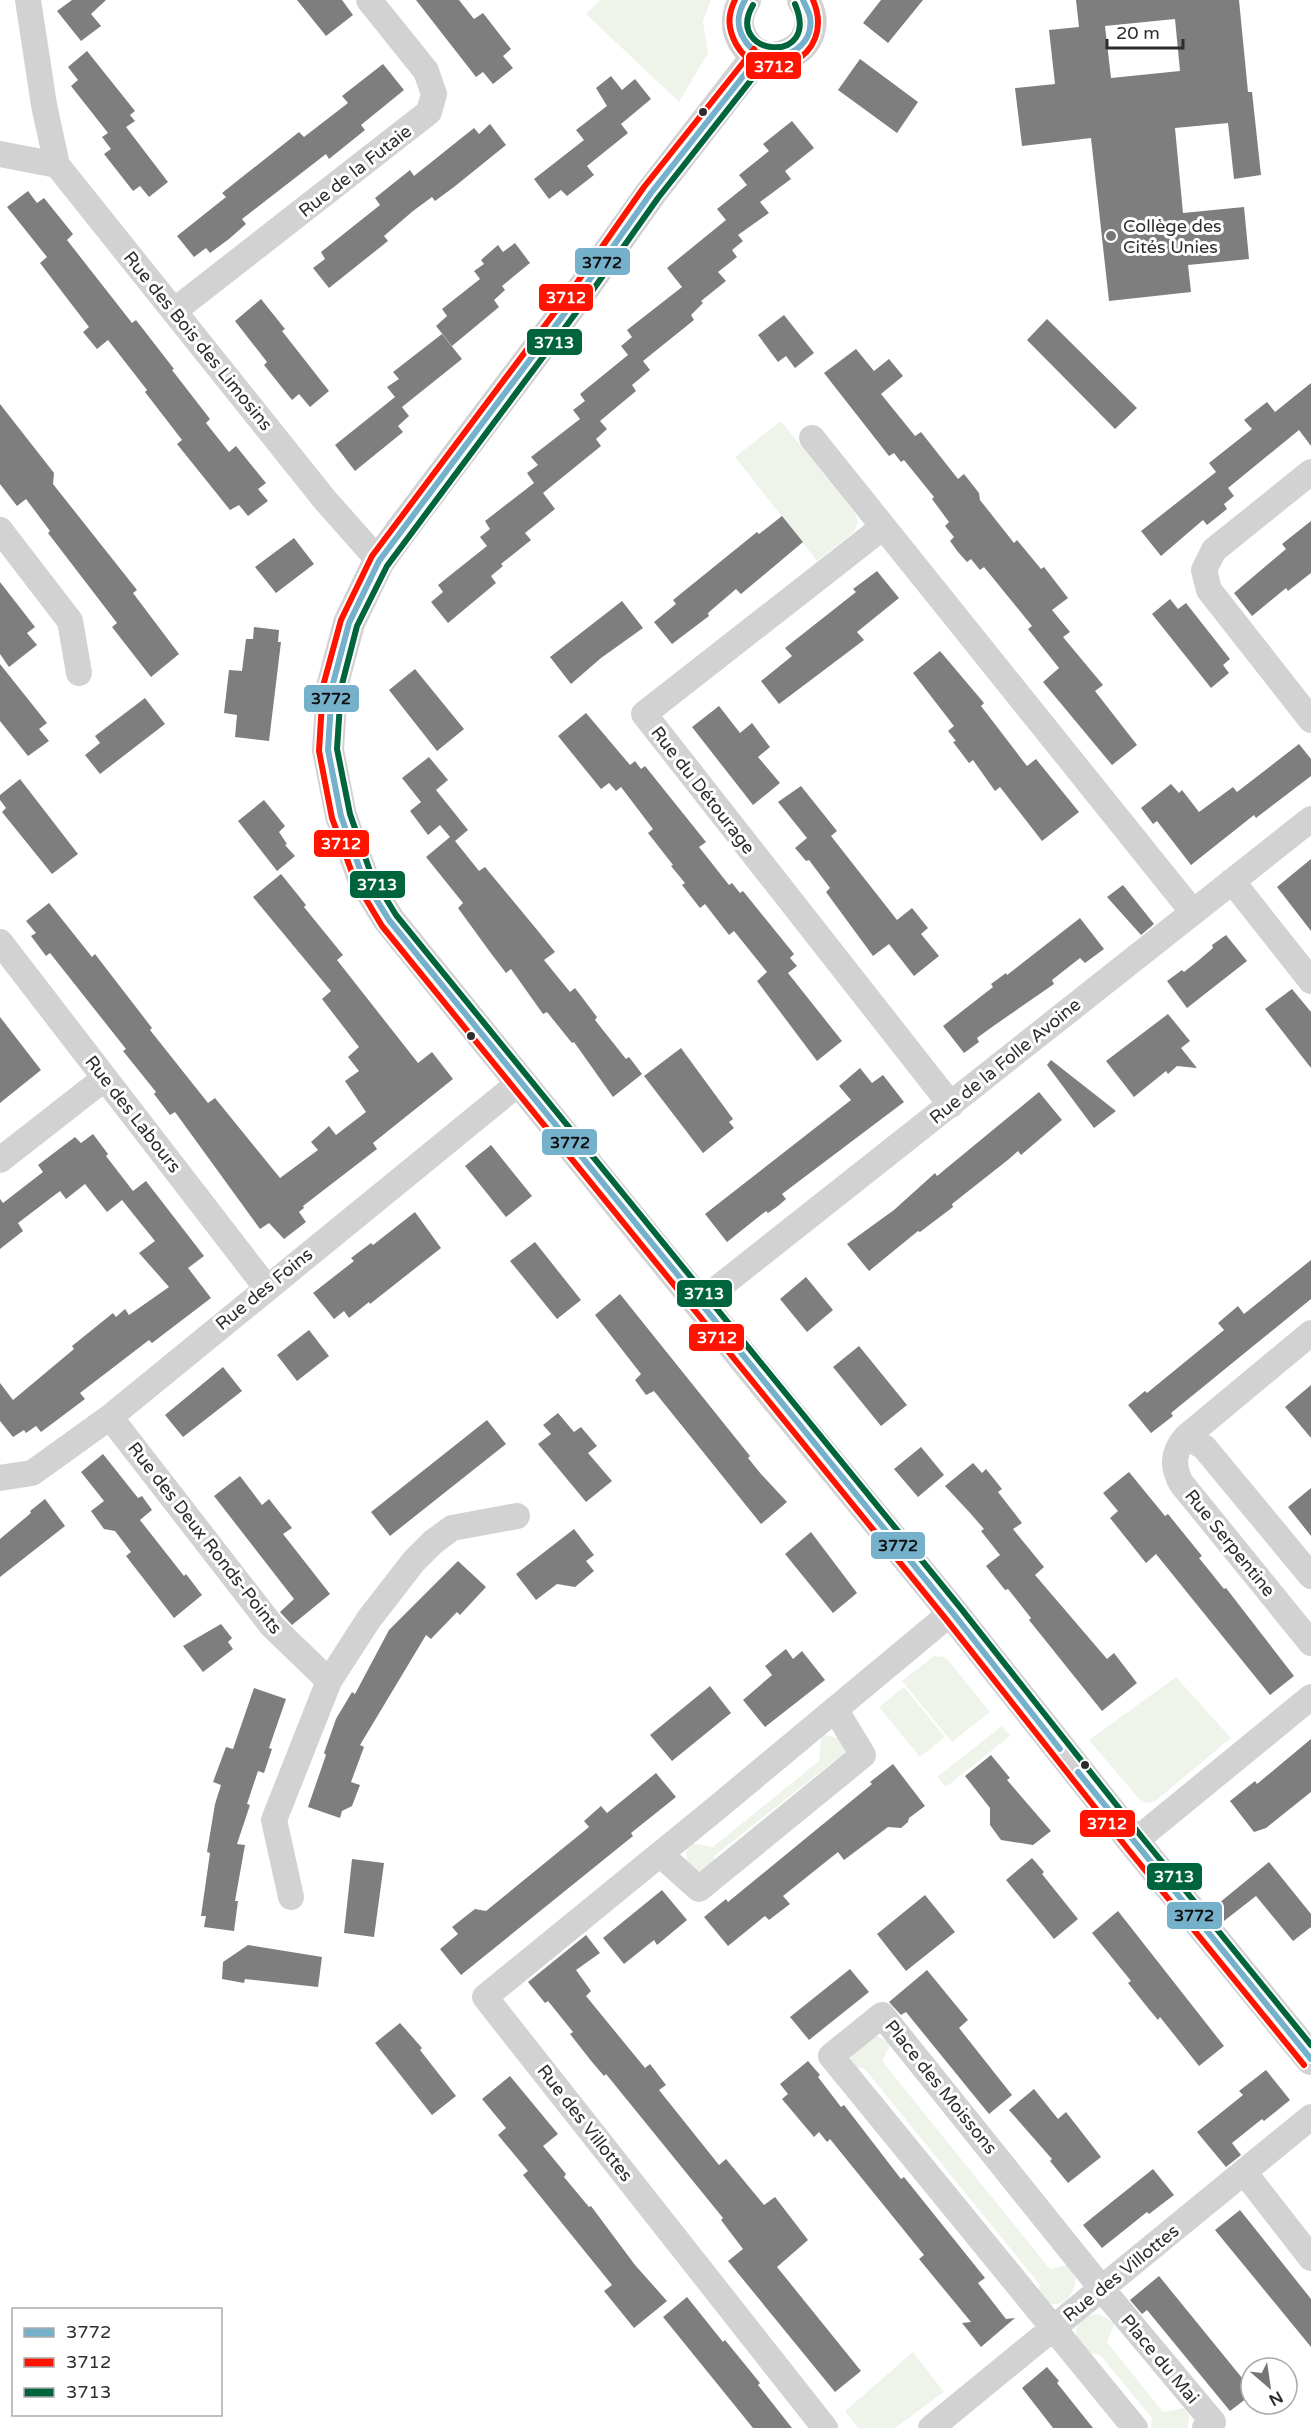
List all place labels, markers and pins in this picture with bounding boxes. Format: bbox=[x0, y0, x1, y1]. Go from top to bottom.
unlabelled marker bbox=[697, 106, 709, 118]
place label: Collège des Cités Unies bbox=[1123, 215, 1222, 258]
marker: Collège des Cités Unies bbox=[1104, 229, 1118, 243]
unlabelled marker bbox=[465, 1030, 477, 1042]
unlabelled marker bbox=[1079, 1759, 1091, 1771]

